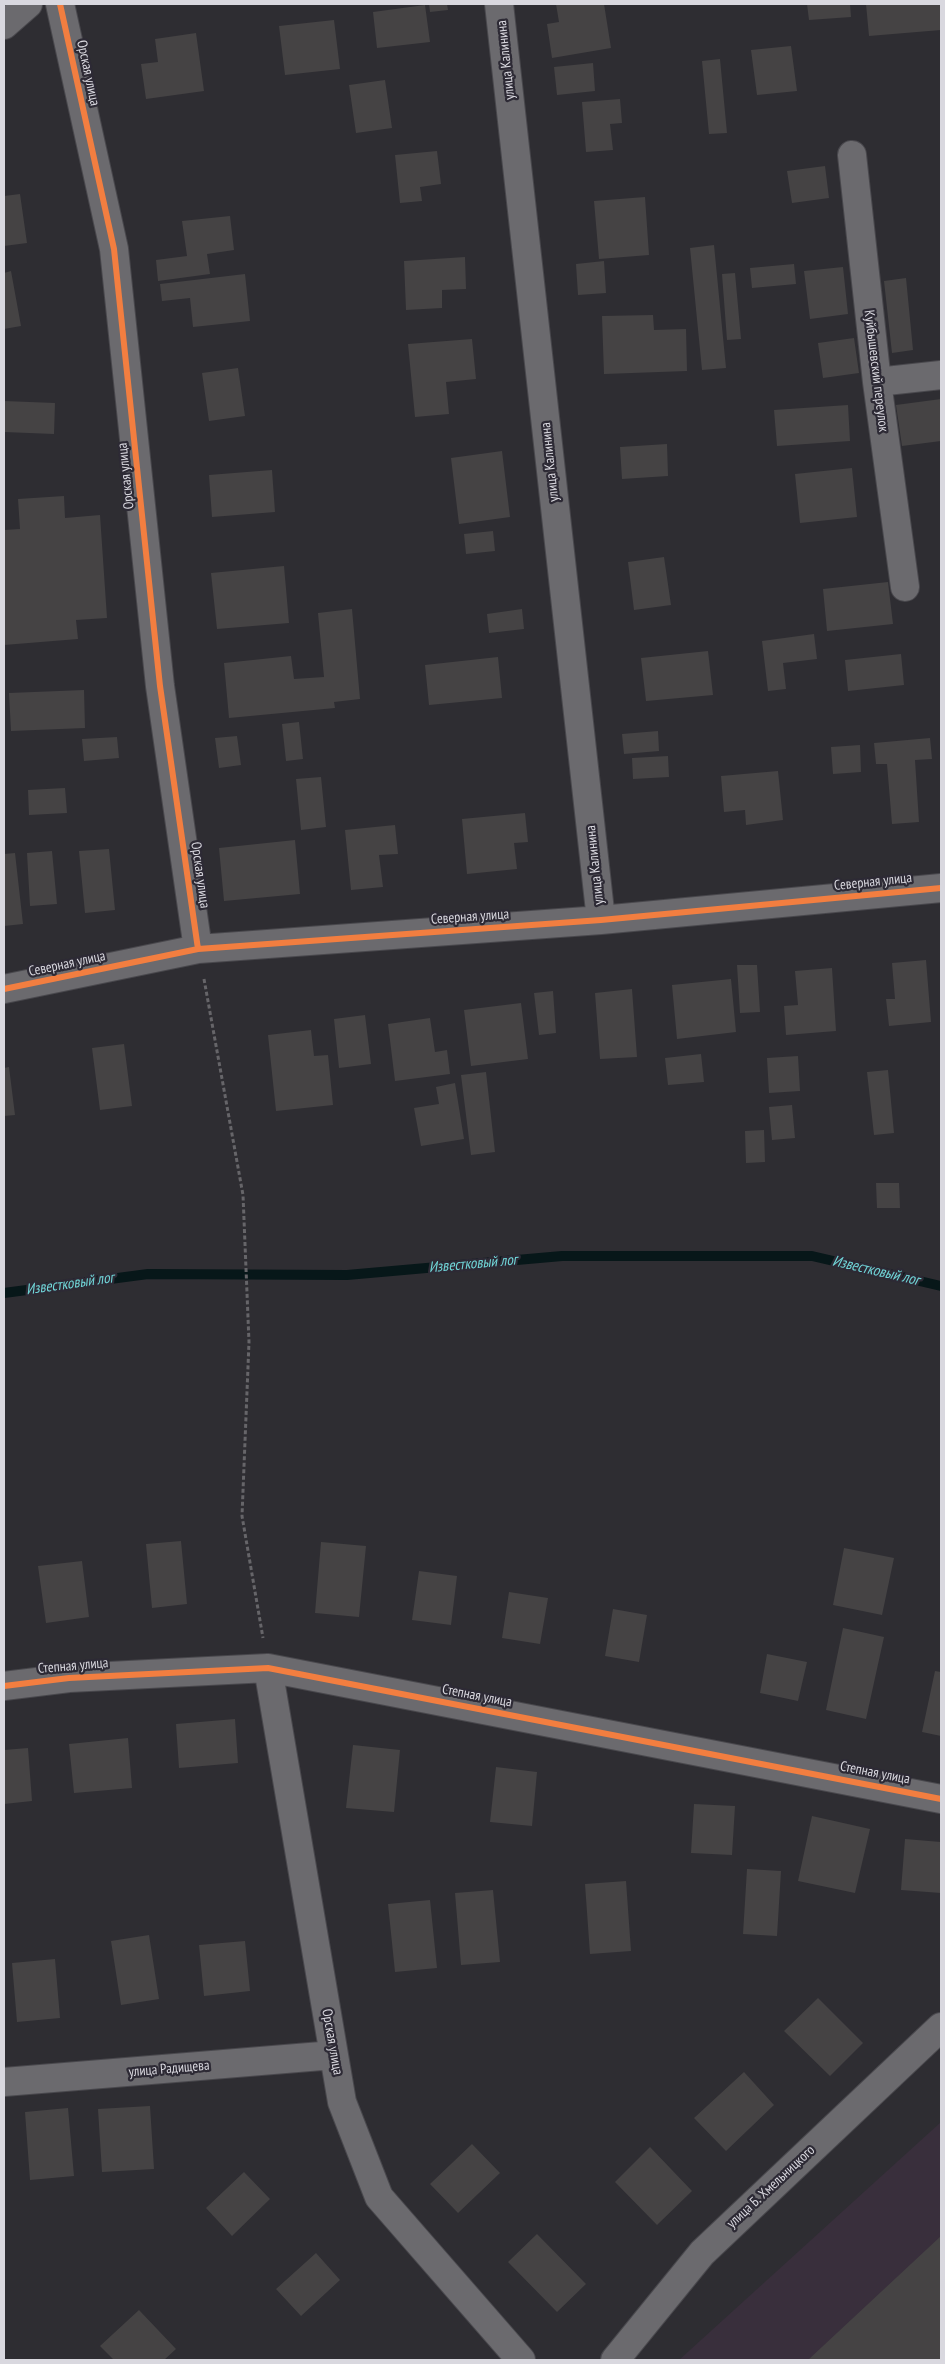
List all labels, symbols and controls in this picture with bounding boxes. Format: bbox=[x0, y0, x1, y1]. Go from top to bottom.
street label: улица Калинина bbox=[493, 19, 519, 101]
street label: Орская улица bbox=[73, 39, 103, 107]
street label: Куйбышевский переулок bbox=[860, 309, 892, 433]
street label: улица Калинина bbox=[537, 421, 563, 503]
street label: Орская улица bbox=[114, 442, 138, 510]
street label: улица Калинина bbox=[582, 824, 608, 906]
street label: Орская улица bbox=[187, 841, 213, 909]
street label: Северная улица bbox=[833, 870, 913, 894]
street label: Северная улица bbox=[430, 906, 510, 928]
street label: Северная улица bbox=[27, 948, 107, 980]
water label: Известковый лог bbox=[428, 1251, 518, 1277]
water label: Известковый лог bbox=[831, 1252, 921, 1290]
water label: Известковый лог bbox=[25, 1269, 115, 1299]
street label: Степная улица bbox=[37, 1655, 109, 1677]
street label: Степная улица bbox=[441, 1681, 513, 1711]
street label: Степная улица bbox=[839, 1758, 911, 1788]
street label: Орская улица bbox=[318, 2008, 346, 2076]
street label: улица Радищева bbox=[128, 2057, 210, 2081]
street label: улица Б. Хмельницкого bbox=[724, 2142, 818, 2232]

